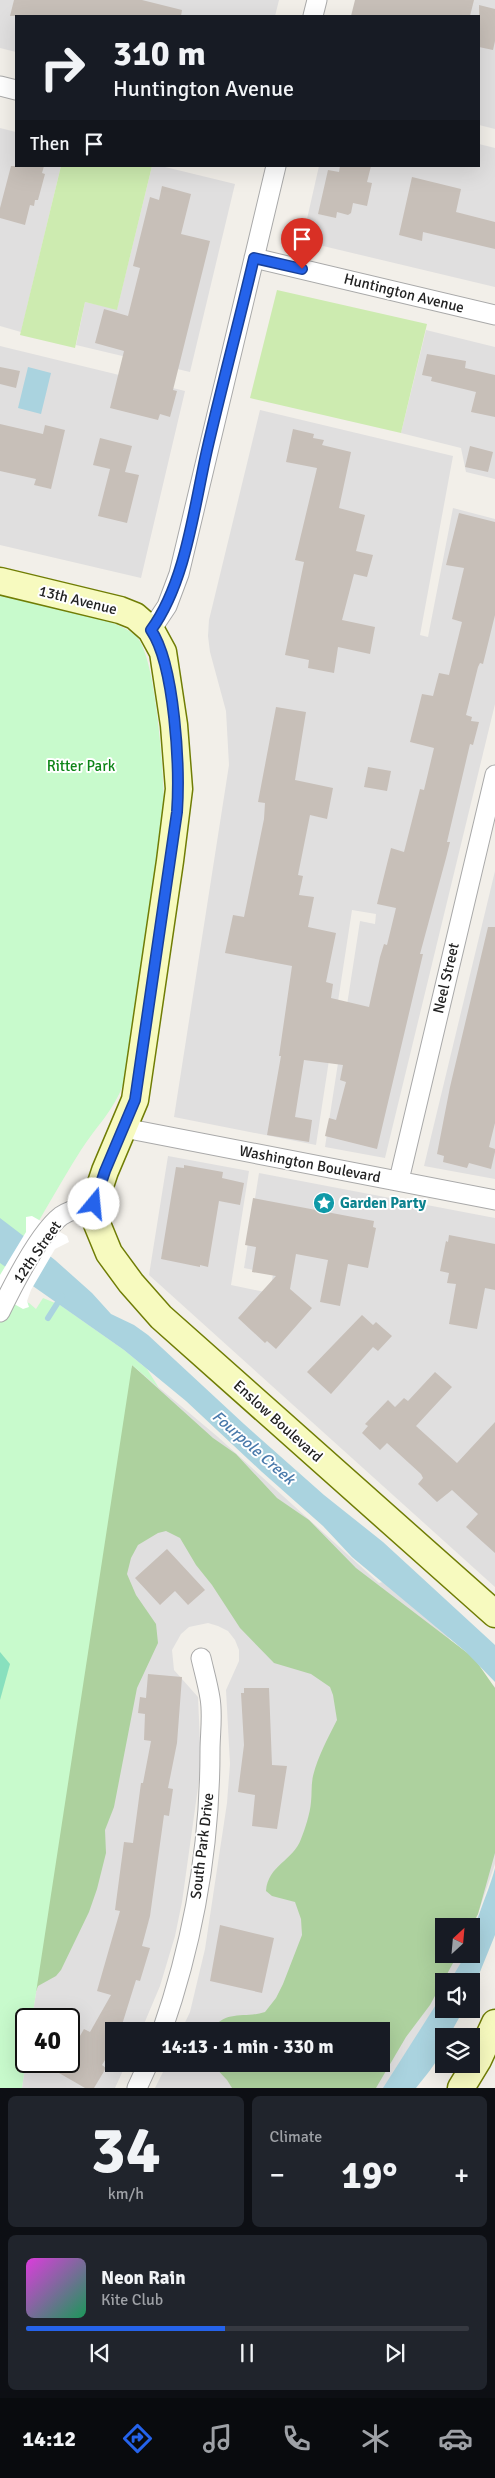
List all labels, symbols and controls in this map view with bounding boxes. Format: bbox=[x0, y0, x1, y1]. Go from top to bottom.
text: 310 m bbox=[113, 32, 206, 75]
icon: right bbox=[30, 35, 95, 100]
text: Huntington Avenue bbox=[113, 75, 294, 102]
icon: arrive bbox=[80, 130, 108, 158]
text: Then bbox=[30, 132, 70, 156]
pin bbox=[281, 218, 323, 269]
icon: arrive bbox=[288, 225, 316, 253]
street label: Huntington Avenue bbox=[342, 269, 466, 317]
street label: 13th Avenue bbox=[37, 582, 119, 618]
park label: Ritter Park bbox=[47, 757, 116, 775]
street label: Neel Street bbox=[429, 941, 463, 1015]
street label: Washington Boulevard bbox=[238, 1141, 382, 1187]
position arrow bbox=[67, 1177, 119, 1229]
place icon: Garden Party bbox=[312, 1191, 336, 1215]
place label: Garden Party bbox=[340, 1194, 427, 1212]
street label: 12th Street bbox=[9, 1217, 65, 1287]
street label: Enslow Boulevard bbox=[230, 1376, 326, 1466]
water label: Fourpole Creek bbox=[208, 1406, 300, 1490]
street label: South Park Drive bbox=[187, 1792, 217, 1900]
north arrow bbox=[435, 1918, 480, 1962]
map controls bbox=[435, 1918, 480, 2073]
button: sound bbox=[435, 1973, 480, 2018]
speed limit sign: 40 bbox=[15, 2008, 80, 2073]
button: layers bbox=[435, 2028, 480, 2073]
text: 14:13 · 1 min · 330 m bbox=[161, 2035, 334, 2059]
text: 34 bbox=[91, 2111, 161, 2191]
text: Climate bbox=[270, 2127, 322, 2147]
text: 19° bbox=[341, 2152, 397, 2199]
text: − bbox=[270, 2158, 285, 2192]
text: + bbox=[454, 2158, 469, 2192]
text: km/h bbox=[108, 2184, 144, 2204]
text: Neon Rain bbox=[101, 2266, 186, 2290]
text: Kite Club bbox=[101, 2290, 163, 2310]
icon: previous bbox=[86, 2339, 114, 2367]
icon: pause bbox=[233, 2339, 261, 2367]
icon: next bbox=[381, 2339, 409, 2367]
icon: directions bbox=[120, 2421, 155, 2456]
icon: music bbox=[200, 2421, 235, 2456]
icon: phone bbox=[279, 2421, 314, 2456]
icon: climate bbox=[358, 2421, 393, 2456]
icon: car bbox=[438, 2421, 473, 2456]
text: 14:12 bbox=[22, 2425, 76, 2452]

